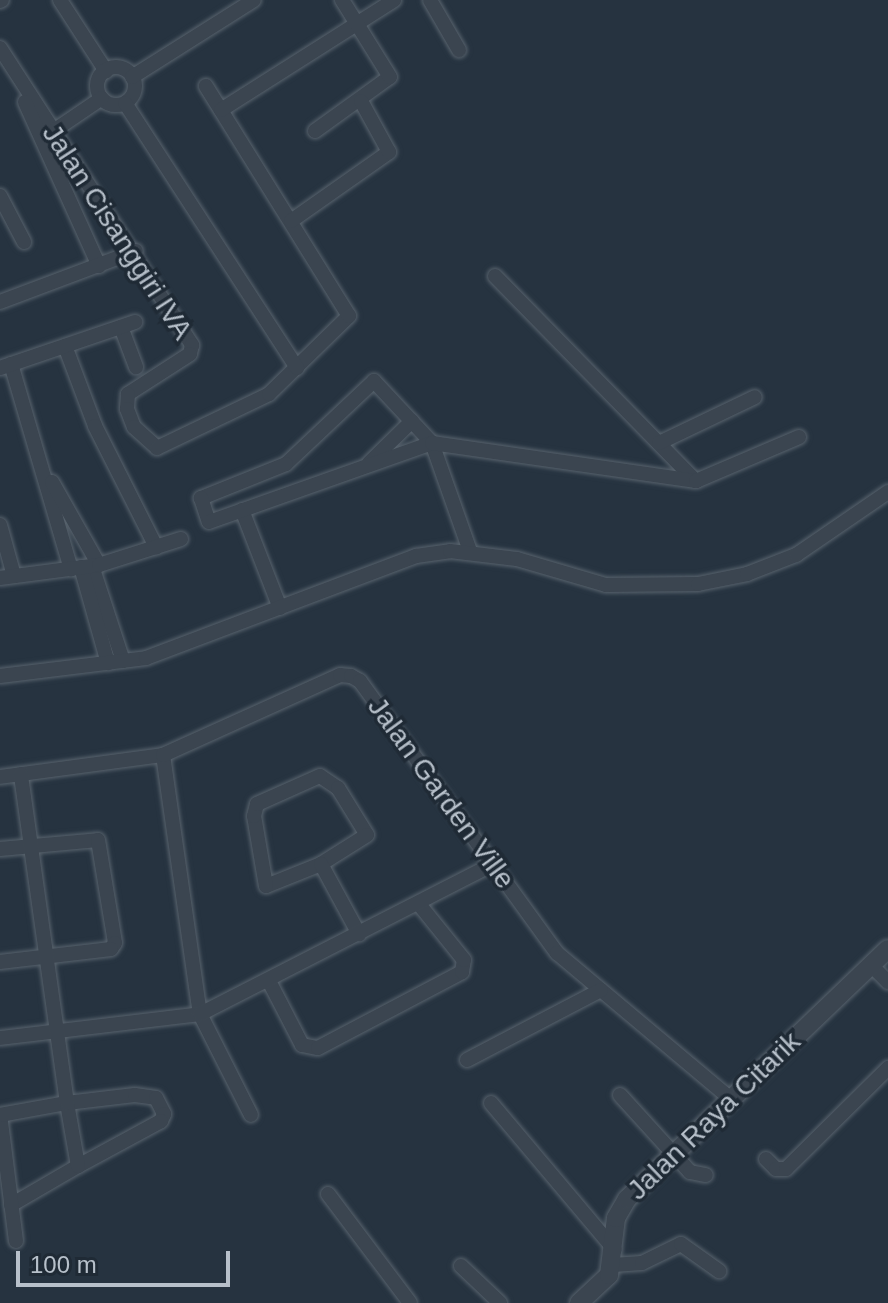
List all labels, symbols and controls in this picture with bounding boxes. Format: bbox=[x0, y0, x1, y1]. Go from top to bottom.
street label: Jalan Cisanggiri IVA bbox=[35, 118, 199, 346]
street label: Jalan Garden Ville bbox=[360, 691, 522, 895]
street label: Jalan Raya Citarik bbox=[621, 1025, 807, 1207]
scale bar bbox=[20, 1235, 234, 1285]
text: 100 m bbox=[30, 1251, 97, 1278]

